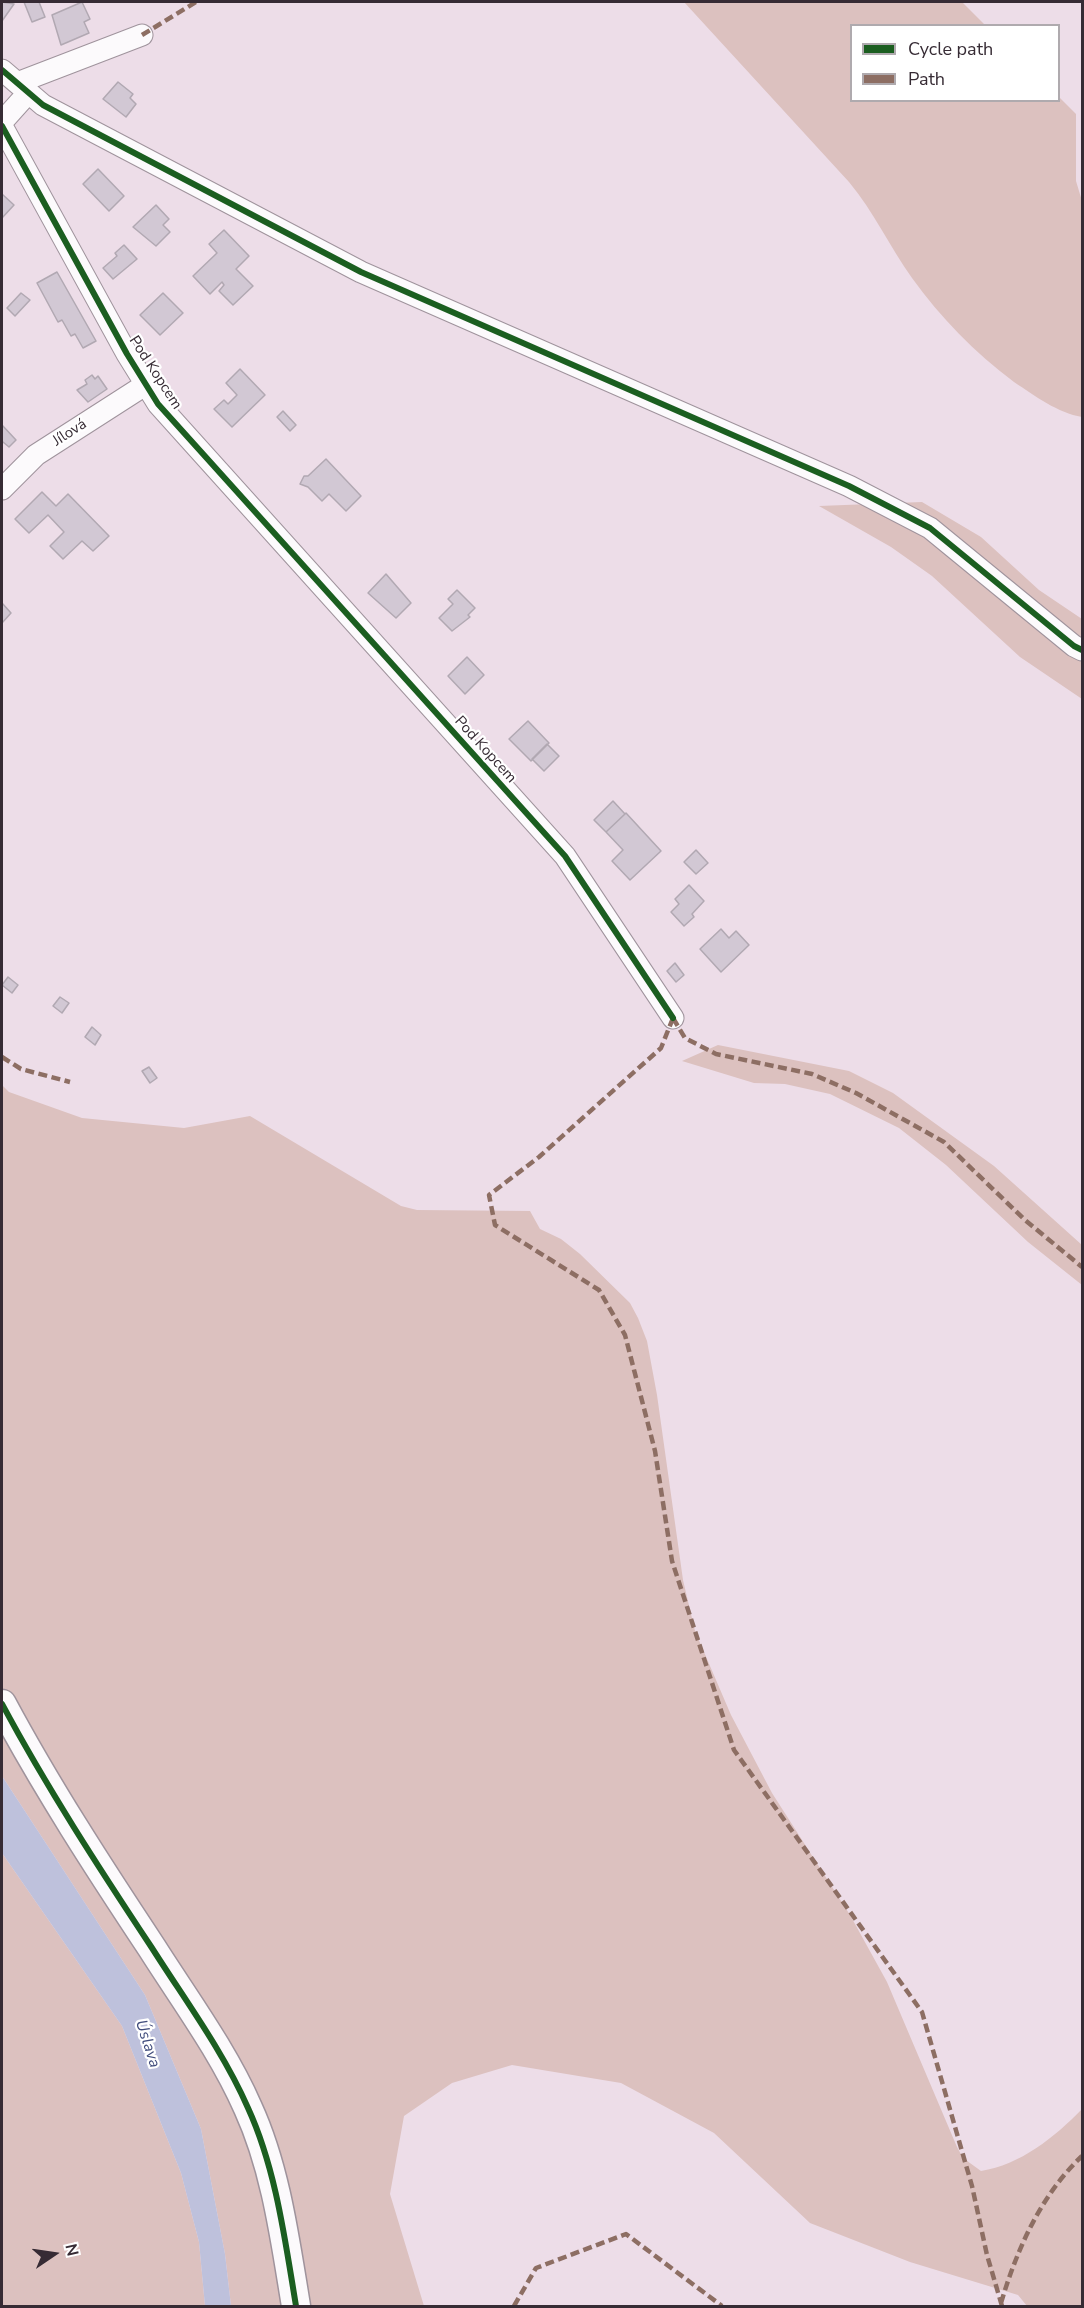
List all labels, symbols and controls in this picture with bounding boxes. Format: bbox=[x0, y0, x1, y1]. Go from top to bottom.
legend bbox=[850, 24, 1060, 102]
text: Cycle path bbox=[908, 37, 993, 61]
text: Path bbox=[908, 67, 945, 91]
street label: Pod Kopcem bbox=[125, 333, 185, 413]
street label: Jílová bbox=[50, 415, 90, 451]
street label: Pod Kopcem bbox=[450, 713, 520, 787]
water label: Úslava bbox=[130, 2018, 164, 2070]
north arrow bbox=[24, 2224, 84, 2284]
text: N bbox=[59, 2242, 84, 2258]

